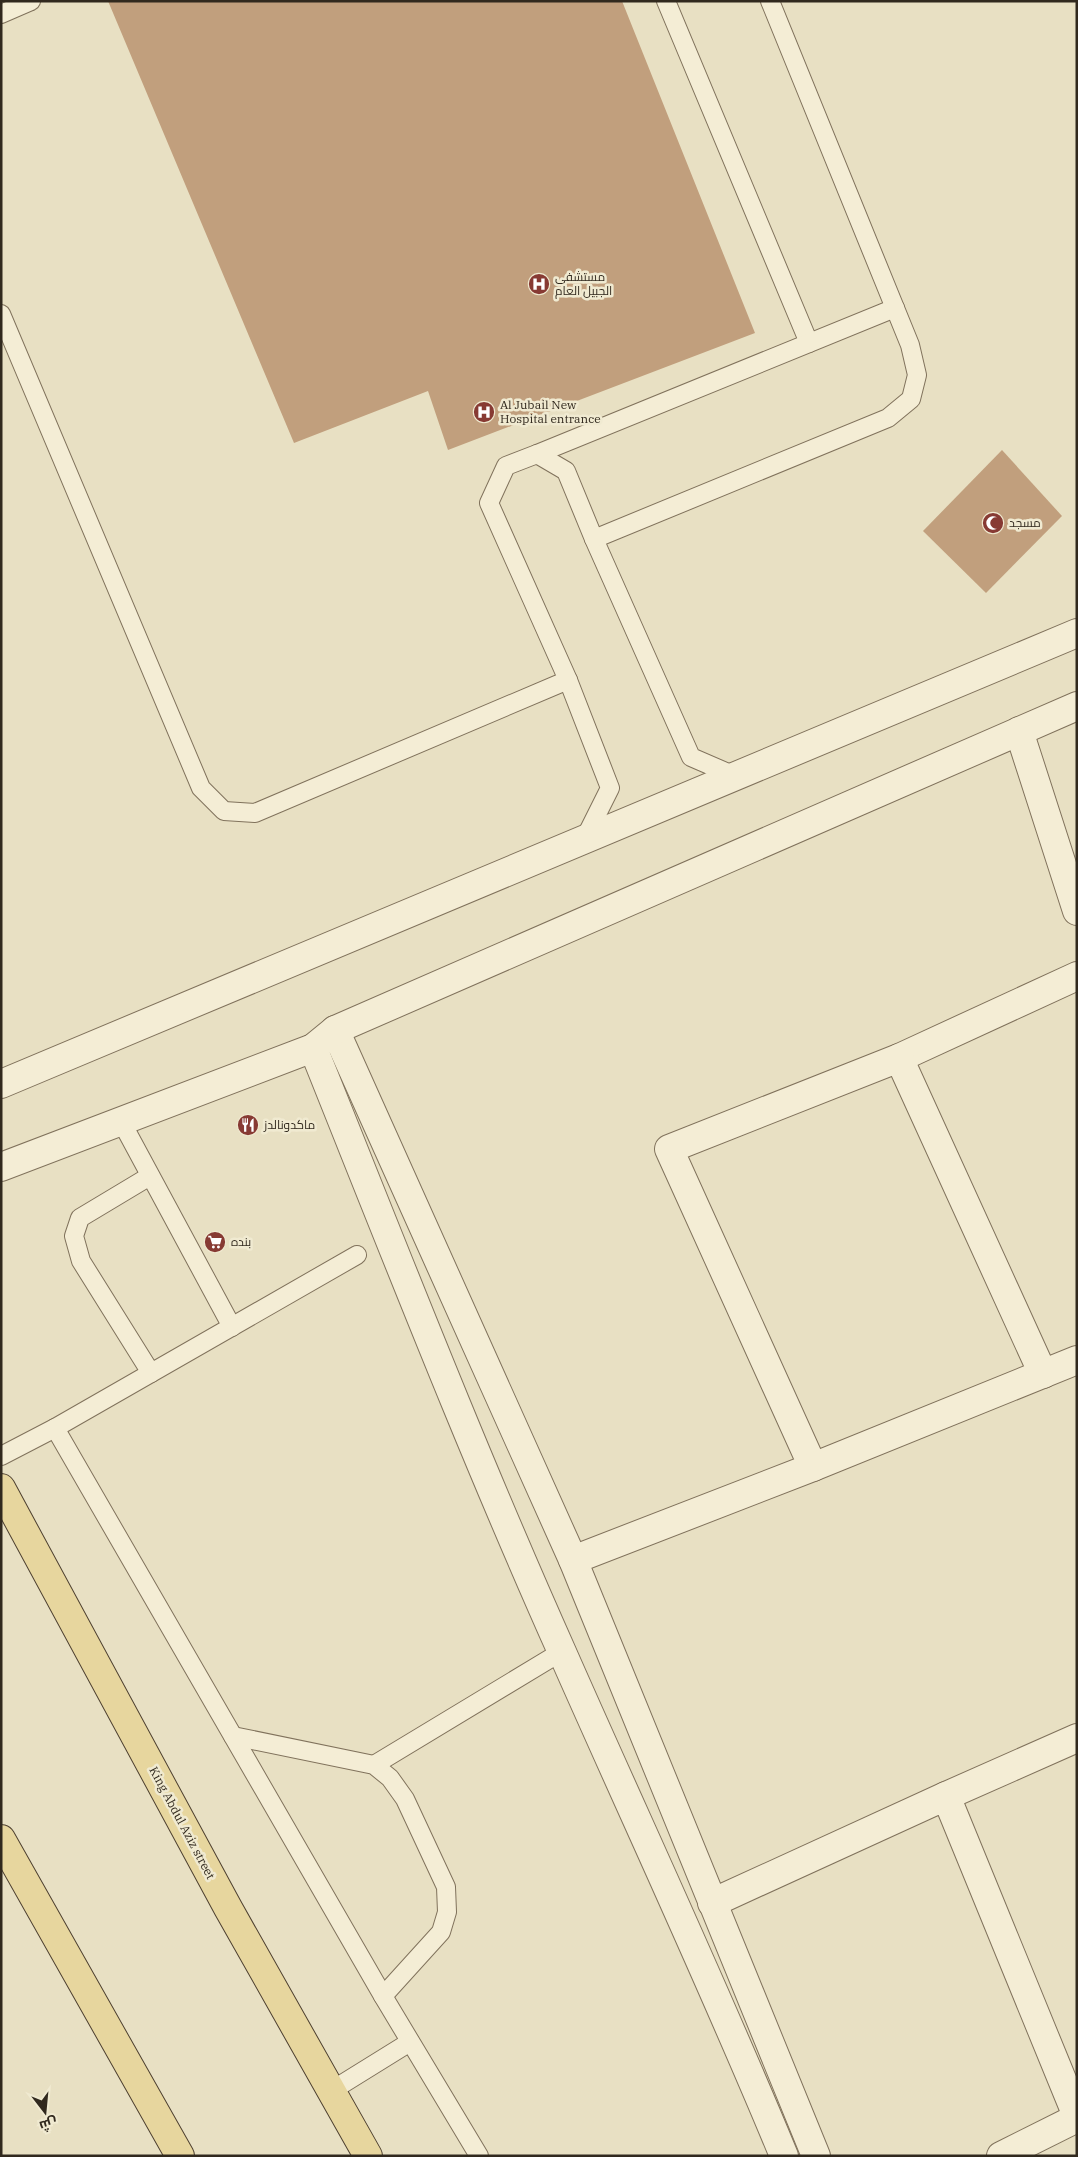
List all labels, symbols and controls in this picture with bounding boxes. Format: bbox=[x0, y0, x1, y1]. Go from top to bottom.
place label: مستشفى الجبيل العام bbox=[555, 269, 612, 299]
hospital icon: مستشفى الجبيل العام bbox=[527, 272, 551, 296]
place label: Al Jubail New Hospital entrance bbox=[500, 397, 601, 426]
hospital icon: Al Jubail New Hospital entrance bbox=[472, 400, 496, 424]
mosque icon: مسجد bbox=[981, 511, 1005, 535]
place label: مسجد bbox=[1009, 515, 1041, 530]
restaurant icon: ماكدونالدز bbox=[236, 1113, 260, 1137]
place label: ماكدونالدز bbox=[263, 1117, 315, 1132]
supermarket icon: بنده bbox=[203, 1230, 227, 1254]
place label: بنده bbox=[231, 1234, 251, 1249]
street label: King Abdul Aziz street bbox=[146, 1764, 219, 1882]
north arrow bbox=[20, 2087, 70, 2137]
text: ش bbox=[37, 2113, 60, 2136]

